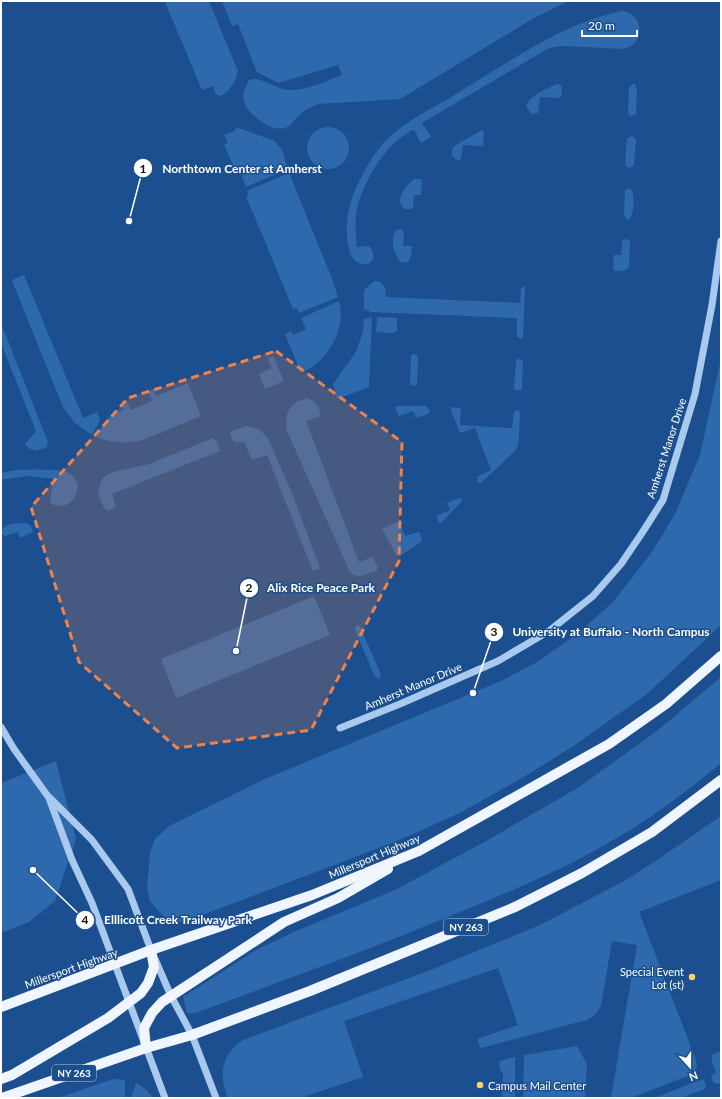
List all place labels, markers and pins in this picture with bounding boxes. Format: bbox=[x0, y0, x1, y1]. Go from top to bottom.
callout: Northtown Center at Amherst bbox=[133, 156, 330, 180]
callout: Alix Rice Peace Park bbox=[239, 576, 383, 600]
callout: University at Buffalo - North Campus bbox=[484, 620, 718, 644]
callout: Elllicott Creek Trailway Park bbox=[75, 908, 260, 932]
place label: Special Event Lot (st) bbox=[620, 965, 684, 991]
marker: Special Event Lot (st) bbox=[687, 972, 697, 982]
place label: Campus Mail Center bbox=[488, 1079, 586, 1092]
marker: Campus Mail Center bbox=[475, 1080, 485, 1090]

